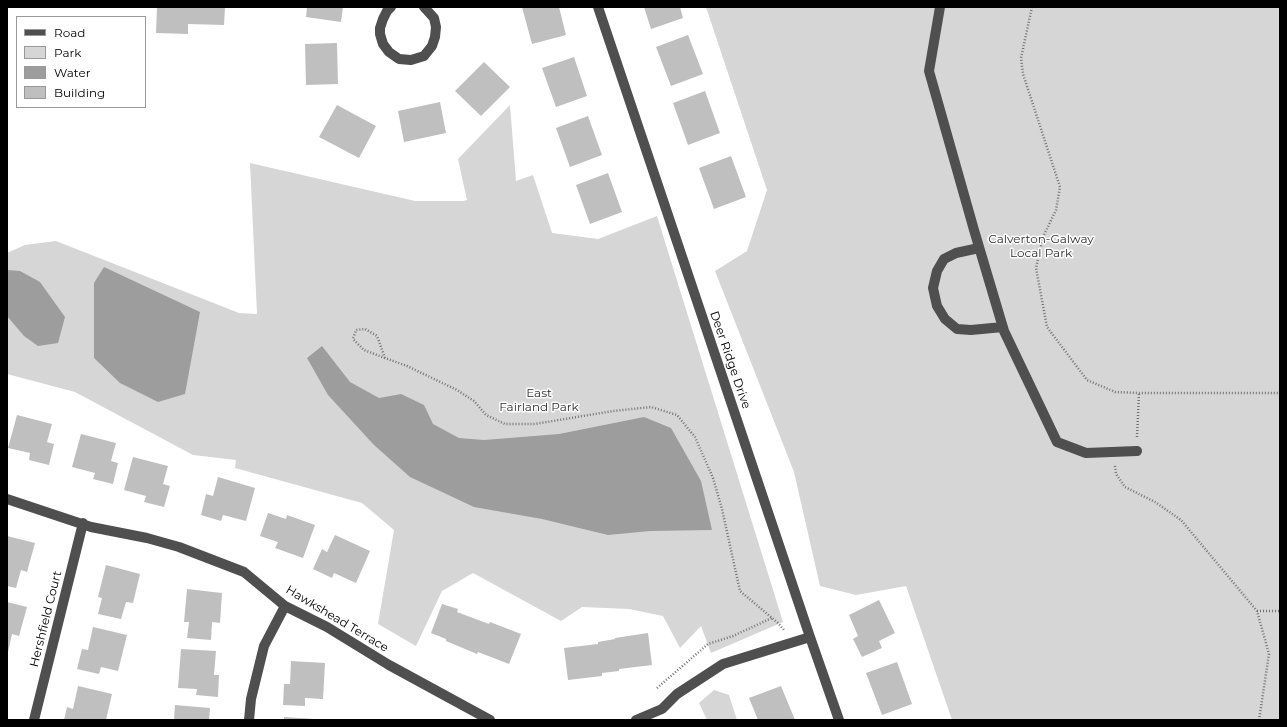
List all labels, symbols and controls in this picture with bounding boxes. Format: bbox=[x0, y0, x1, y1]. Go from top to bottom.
legend bbox=[16, 16, 146, 108]
text: Road bbox=[54, 25, 85, 40]
text: Park bbox=[54, 45, 81, 60]
text: Water bbox=[54, 65, 90, 80]
text: Building bbox=[54, 85, 105, 100]
park label: Calverton-Galway Local Park bbox=[988, 232, 1094, 260]
street label: Deer Ridge Drive bbox=[707, 309, 753, 411]
park label: East Fairland Park bbox=[499, 386, 579, 414]
street label: Hershfield Court bbox=[27, 569, 65, 669]
street label: Hawkshead Terrace bbox=[283, 583, 391, 655]

